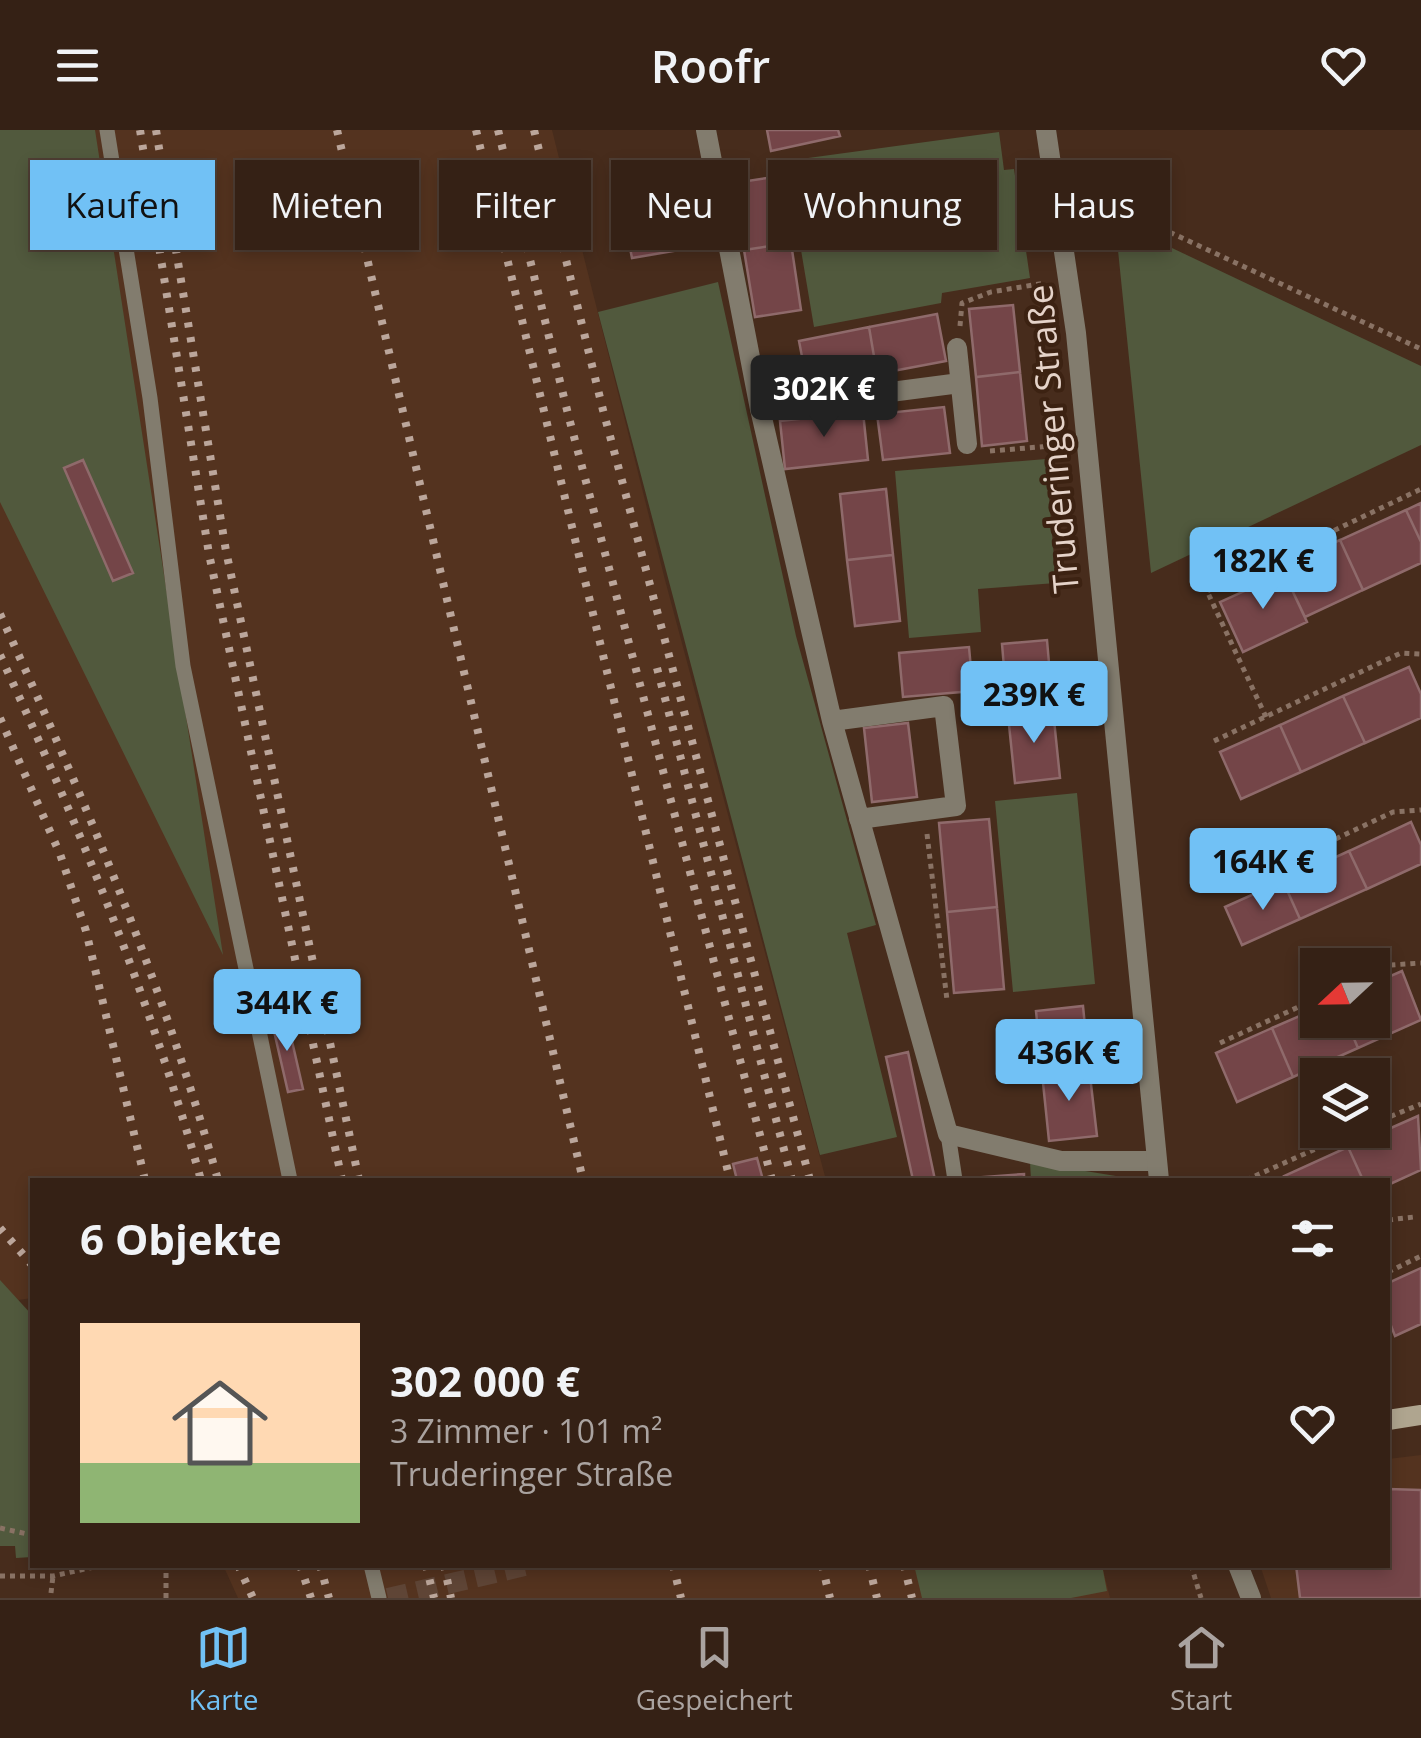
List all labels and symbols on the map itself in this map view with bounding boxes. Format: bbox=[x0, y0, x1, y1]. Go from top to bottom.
street label: Truderinger Straße bbox=[1015, 283, 1089, 595]
pin: 302K € bbox=[743, 355, 905, 440]
pin: 182K € bbox=[1182, 527, 1344, 612]
pin: 239K € bbox=[953, 661, 1115, 746]
pin: 164K € bbox=[1182, 828, 1344, 913]
north arrow bbox=[1300, 948, 1390, 1038]
pin: 344K € bbox=[206, 969, 368, 1054]
pin: 436K € bbox=[988, 1019, 1150, 1104]

